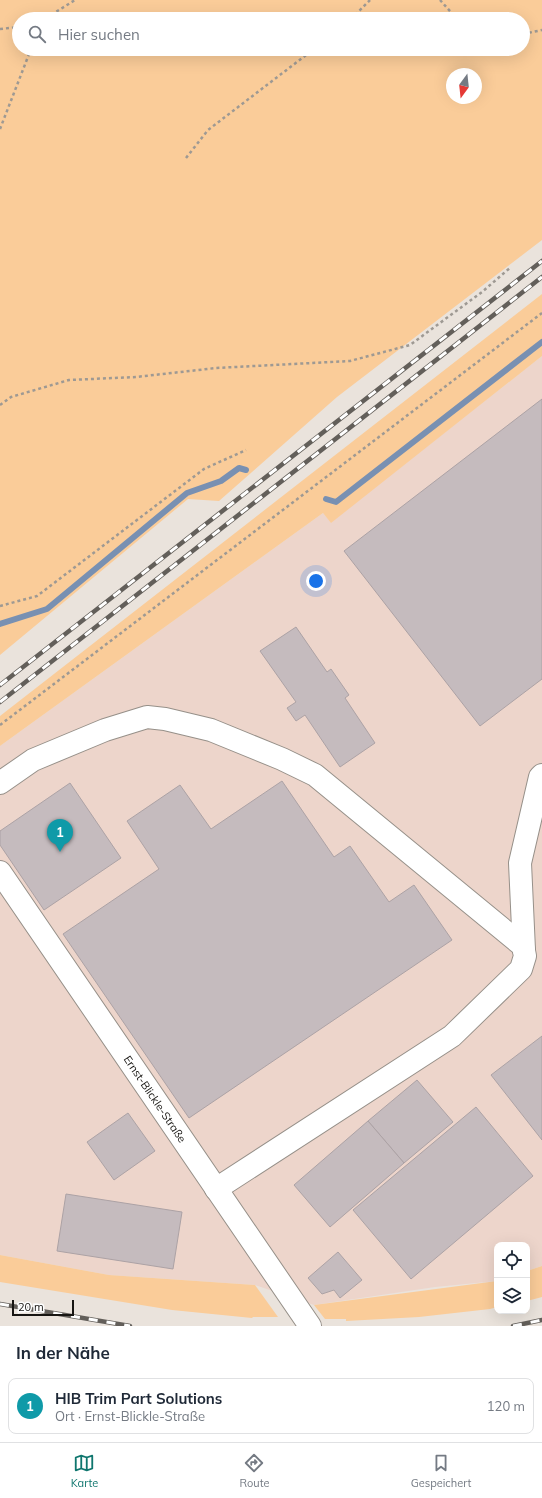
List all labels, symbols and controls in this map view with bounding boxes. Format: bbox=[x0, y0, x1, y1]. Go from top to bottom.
search box bbox=[12, 12, 530, 56]
icon: search bbox=[26, 23, 48, 45]
text: Hier suchen bbox=[58, 25, 140, 44]
north arrow bbox=[446, 68, 482, 104]
your location bbox=[306, 571, 326, 591]
pin: 1 bbox=[47, 819, 73, 852]
street label: Ernst-Blickle-Straße bbox=[121, 1053, 189, 1145]
map controls bbox=[494, 1242, 530, 1314]
button: locate bbox=[494, 1242, 530, 1278]
button: layers bbox=[494, 1278, 530, 1314]
scale bar bbox=[12, 1298, 74, 1317]
text: 20 m bbox=[18, 1300, 44, 1314]
text: In der Nähe bbox=[16, 1342, 110, 1363]
text: HIB Trim Part Solutions bbox=[55, 1389, 222, 1408]
text: 1 bbox=[26, 1398, 34, 1414]
text: 120 m bbox=[487, 1398, 525, 1414]
text: Ort · Ernst-Blickle-Straße bbox=[55, 1408, 205, 1424]
tab: Karte bbox=[71, 1452, 98, 1490]
tab: Route bbox=[240, 1452, 269, 1490]
tab: Gespeichert bbox=[411, 1452, 471, 1490]

